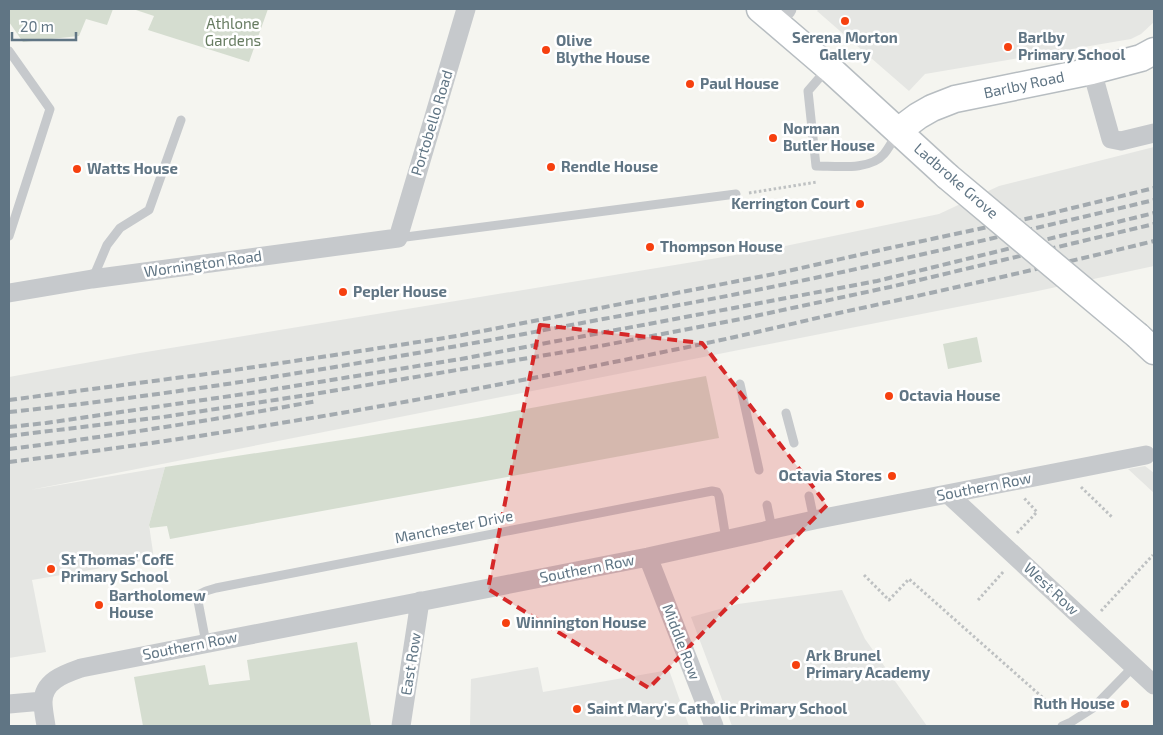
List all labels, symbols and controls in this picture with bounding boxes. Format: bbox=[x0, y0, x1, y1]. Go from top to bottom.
scale bar bbox=[12, 10, 76, 42]
park label: Athlone Gardens bbox=[205, 14, 261, 49]
marker: Serena Morton Gallery bbox=[839, 15, 851, 27]
text: 20 m bbox=[20, 17, 54, 35]
place label: Serena Morton Gallery bbox=[792, 28, 898, 64]
place label: Barlby Primary School bbox=[1018, 28, 1126, 64]
place label: Olive Blythe House bbox=[556, 31, 650, 67]
marker: Barlby Primary School bbox=[1002, 41, 1014, 53]
marker: Olive Blythe House bbox=[540, 44, 552, 56]
street label: Barlby Road bbox=[982, 67, 1066, 101]
street label: Portobello Road bbox=[406, 68, 456, 178]
place label: Paul House bbox=[700, 74, 779, 92]
marker: Paul House bbox=[684, 78, 696, 90]
place label: Norman Butler House bbox=[783, 119, 875, 154]
marker: Norman Butler House bbox=[767, 132, 779, 144]
street label: Ladbroke Grove bbox=[911, 139, 1002, 222]
place label: Rendle House bbox=[561, 157, 658, 175]
place label: Watts House bbox=[87, 159, 178, 177]
marker: Rendle House bbox=[545, 161, 557, 173]
marker: Watts House bbox=[71, 163, 83, 175]
place label: Kerrington Court bbox=[731, 194, 850, 212]
marker: Kerrington Court bbox=[854, 198, 866, 210]
place label: Thompson House bbox=[660, 237, 783, 255]
marker: Thompson House bbox=[644, 241, 656, 253]
street label: Wornington Road bbox=[143, 246, 263, 280]
place label: Pepler House bbox=[353, 282, 447, 300]
marker: Pepler House bbox=[337, 286, 349, 298]
place label: Octavia House bbox=[899, 386, 1001, 404]
marker: Octavia House bbox=[883, 390, 895, 402]
place label: Octavia Stores bbox=[779, 466, 882, 484]
street label: Southern Row bbox=[935, 468, 1033, 504]
marker: Octavia Stores bbox=[886, 470, 898, 482]
street label: Manchester Drive bbox=[393, 506, 515, 546]
place label: St Thomas' CofE Primary School bbox=[61, 550, 174, 586]
street label: Southern Row bbox=[538, 550, 636, 586]
street label: West Row bbox=[1020, 558, 1083, 618]
marker: St Thomas' CofE Primary School bbox=[45, 563, 57, 575]
place label: Bartholomew House bbox=[109, 586, 206, 621]
marker: Bartholomew House bbox=[93, 599, 105, 611]
street label: Middle Row bbox=[659, 601, 705, 682]
place label: Winnington House bbox=[516, 613, 646, 631]
marker: Winnington House bbox=[500, 617, 512, 629]
street label: Southern Row bbox=[141, 627, 239, 663]
street label: East Row bbox=[396, 631, 424, 697]
place label: Ark Brunel Primary Academy bbox=[806, 646, 931, 682]
marker: Ark Brunel Primary Academy bbox=[790, 659, 802, 671]
place label: Ruth House bbox=[1033, 694, 1115, 712]
marker: Ruth House bbox=[1119, 698, 1131, 710]
place label: Saint Mary's Catholic Primary School bbox=[587, 699, 847, 718]
marker: Saint Mary's Catholic Primary School bbox=[571, 703, 583, 715]

